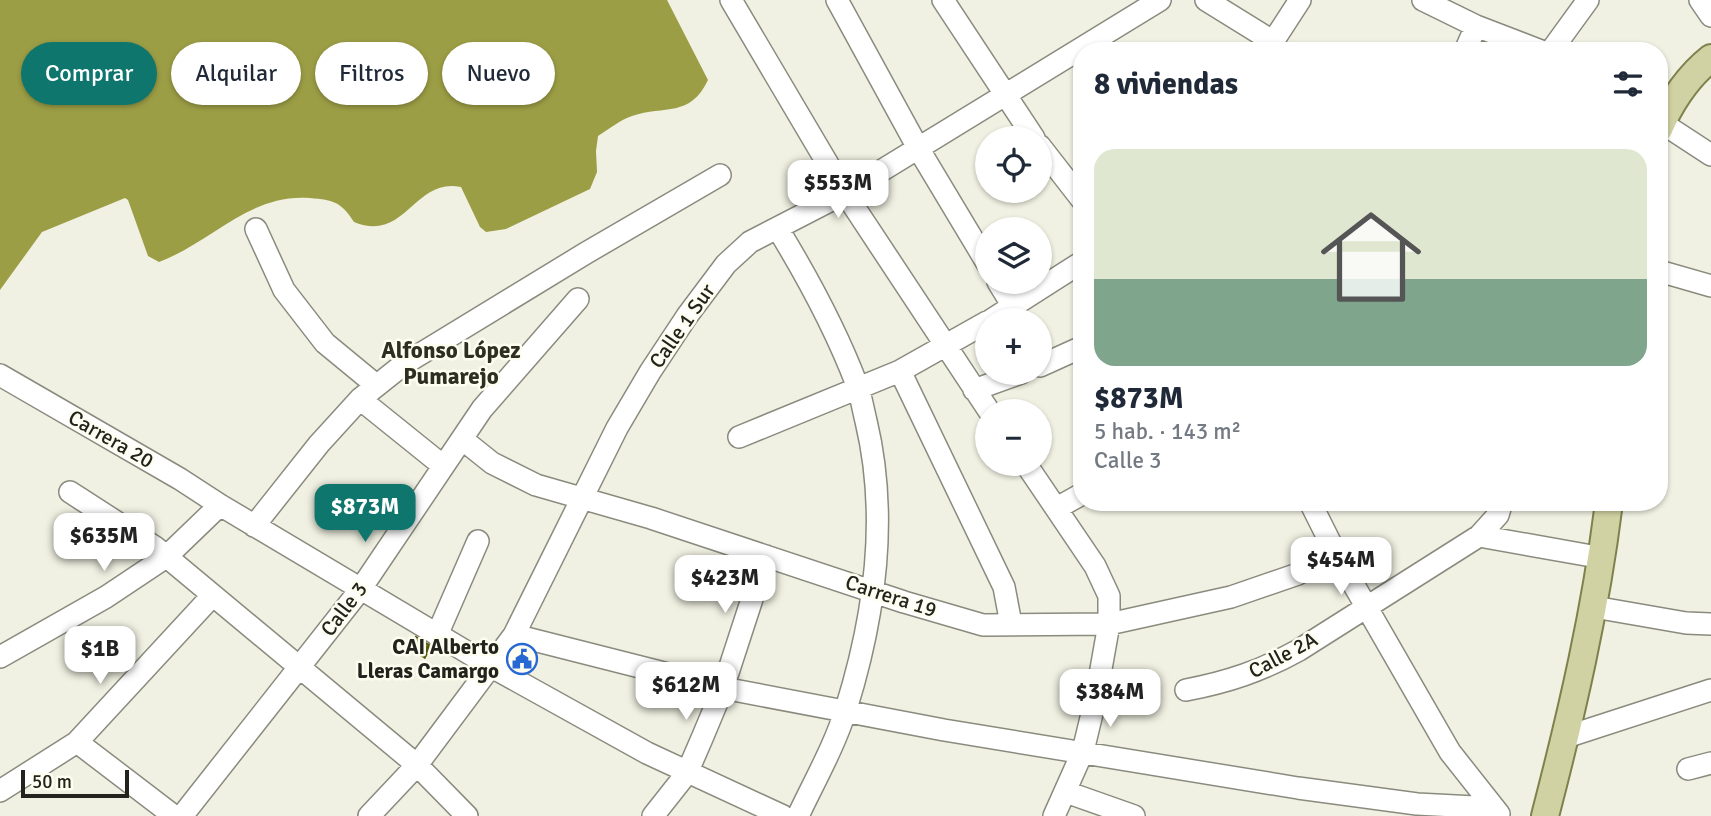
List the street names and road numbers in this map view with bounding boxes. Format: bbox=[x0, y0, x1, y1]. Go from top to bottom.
street label: Calle 1 Sur bbox=[644, 279, 721, 373]
street label: Carrera 20 bbox=[64, 404, 158, 474]
street label: Carrera 19 bbox=[842, 569, 940, 623]
street label: Calle 3 bbox=[315, 577, 373, 641]
street label: Calle 2A bbox=[1244, 626, 1322, 684]

